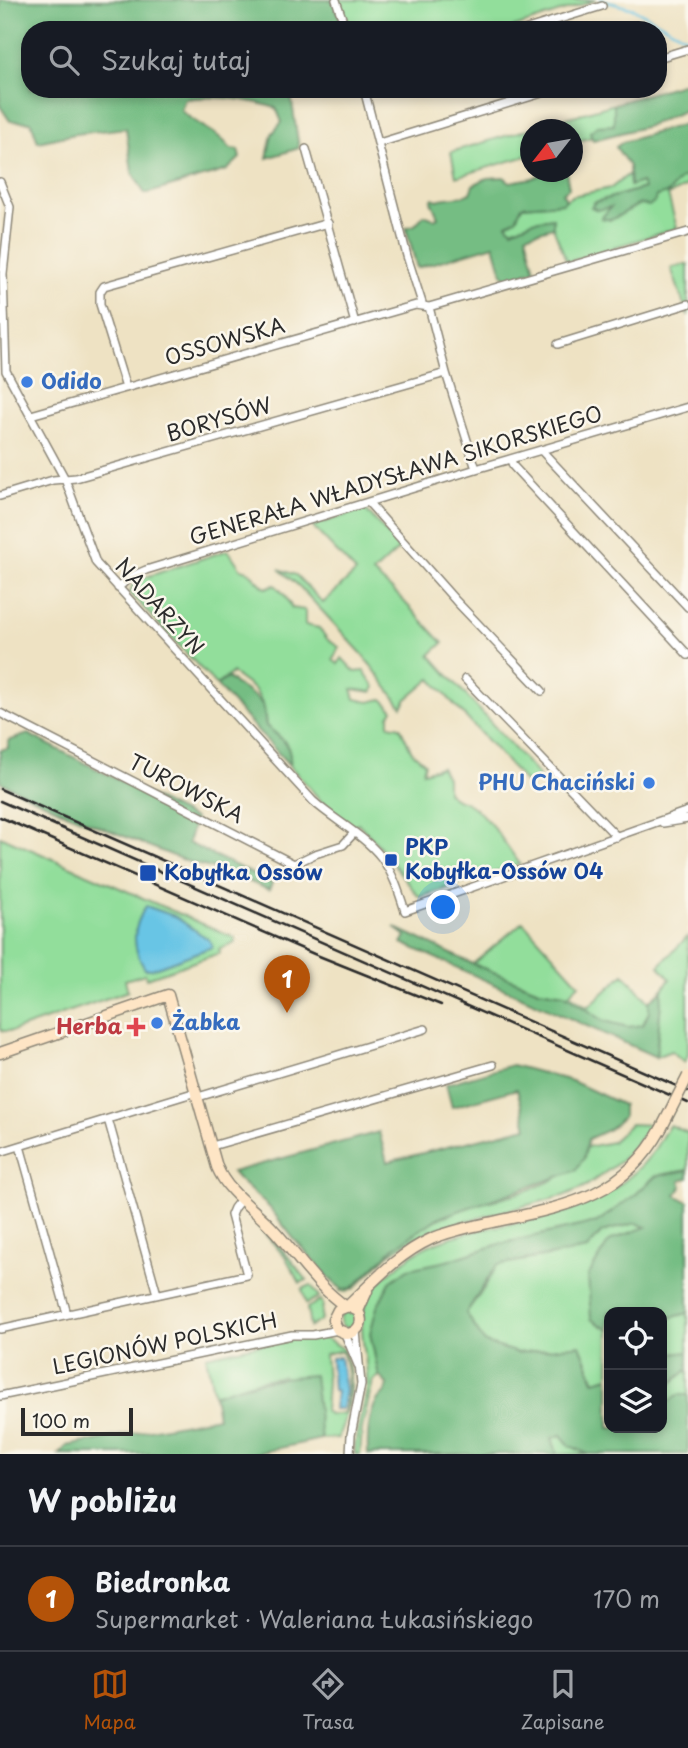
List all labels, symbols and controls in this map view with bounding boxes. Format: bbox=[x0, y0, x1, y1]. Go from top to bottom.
search box bbox=[21, 21, 667, 98]
text: Szukaj tutaj bbox=[101, 40, 251, 79]
icon: search bbox=[45, 41, 83, 79]
north arrow bbox=[520, 119, 583, 182]
street label: OSSOWSKA bbox=[161, 308, 288, 372]
place label: Odido bbox=[41, 364, 101, 396]
marker: Odido bbox=[19, 374, 35, 390]
street label: BORYSÓW bbox=[162, 388, 275, 448]
street label: GENERAŁA WŁADYSŁAWA SIKORSKIEGO bbox=[185, 396, 606, 552]
street label: NADARZYN bbox=[108, 550, 213, 661]
street label: TUROWSKA bbox=[124, 745, 250, 830]
place label: PHU Chaciński bbox=[478, 765, 635, 797]
marker: PHU Chaciński bbox=[641, 775, 657, 791]
place label: PKP Kobyłka-Ossów 04 bbox=[405, 830, 603, 886]
marker: PKP Kobyłka-Ossów 04 bbox=[383, 852, 399, 868]
place label: Kobyłka Ossów bbox=[164, 855, 323, 887]
marker: Kobyłka Ossów bbox=[138, 863, 158, 883]
your location bbox=[426, 890, 460, 924]
pin: 1 bbox=[264, 955, 310, 1013]
place label: Żabka bbox=[171, 1005, 240, 1037]
place label: Herba bbox=[56, 1009, 122, 1041]
marker: Żabka bbox=[149, 1015, 165, 1031]
marker: Herba bbox=[128, 1019, 144, 1035]
street label: LEGIONÓW POLSKICH bbox=[49, 1303, 280, 1382]
map controls bbox=[604, 1307, 667, 1433]
button: locate bbox=[604, 1307, 667, 1370]
button: layers bbox=[604, 1370, 667, 1433]
scale bar bbox=[21, 1405, 133, 1437]
text: 100 m bbox=[32, 1406, 90, 1434]
text: W pobliżu bbox=[28, 1477, 177, 1522]
text: Biedronka bbox=[95, 1562, 230, 1601]
text: 1 bbox=[46, 1581, 57, 1616]
text: 170 m bbox=[593, 1581, 660, 1616]
text: Supermarket · Waleriana Łukasińskiego bbox=[95, 1601, 533, 1636]
tab: Mapa bbox=[83, 1665, 136, 1735]
tab: Trasa bbox=[302, 1665, 354, 1735]
tab: Zapisane bbox=[521, 1665, 605, 1735]

